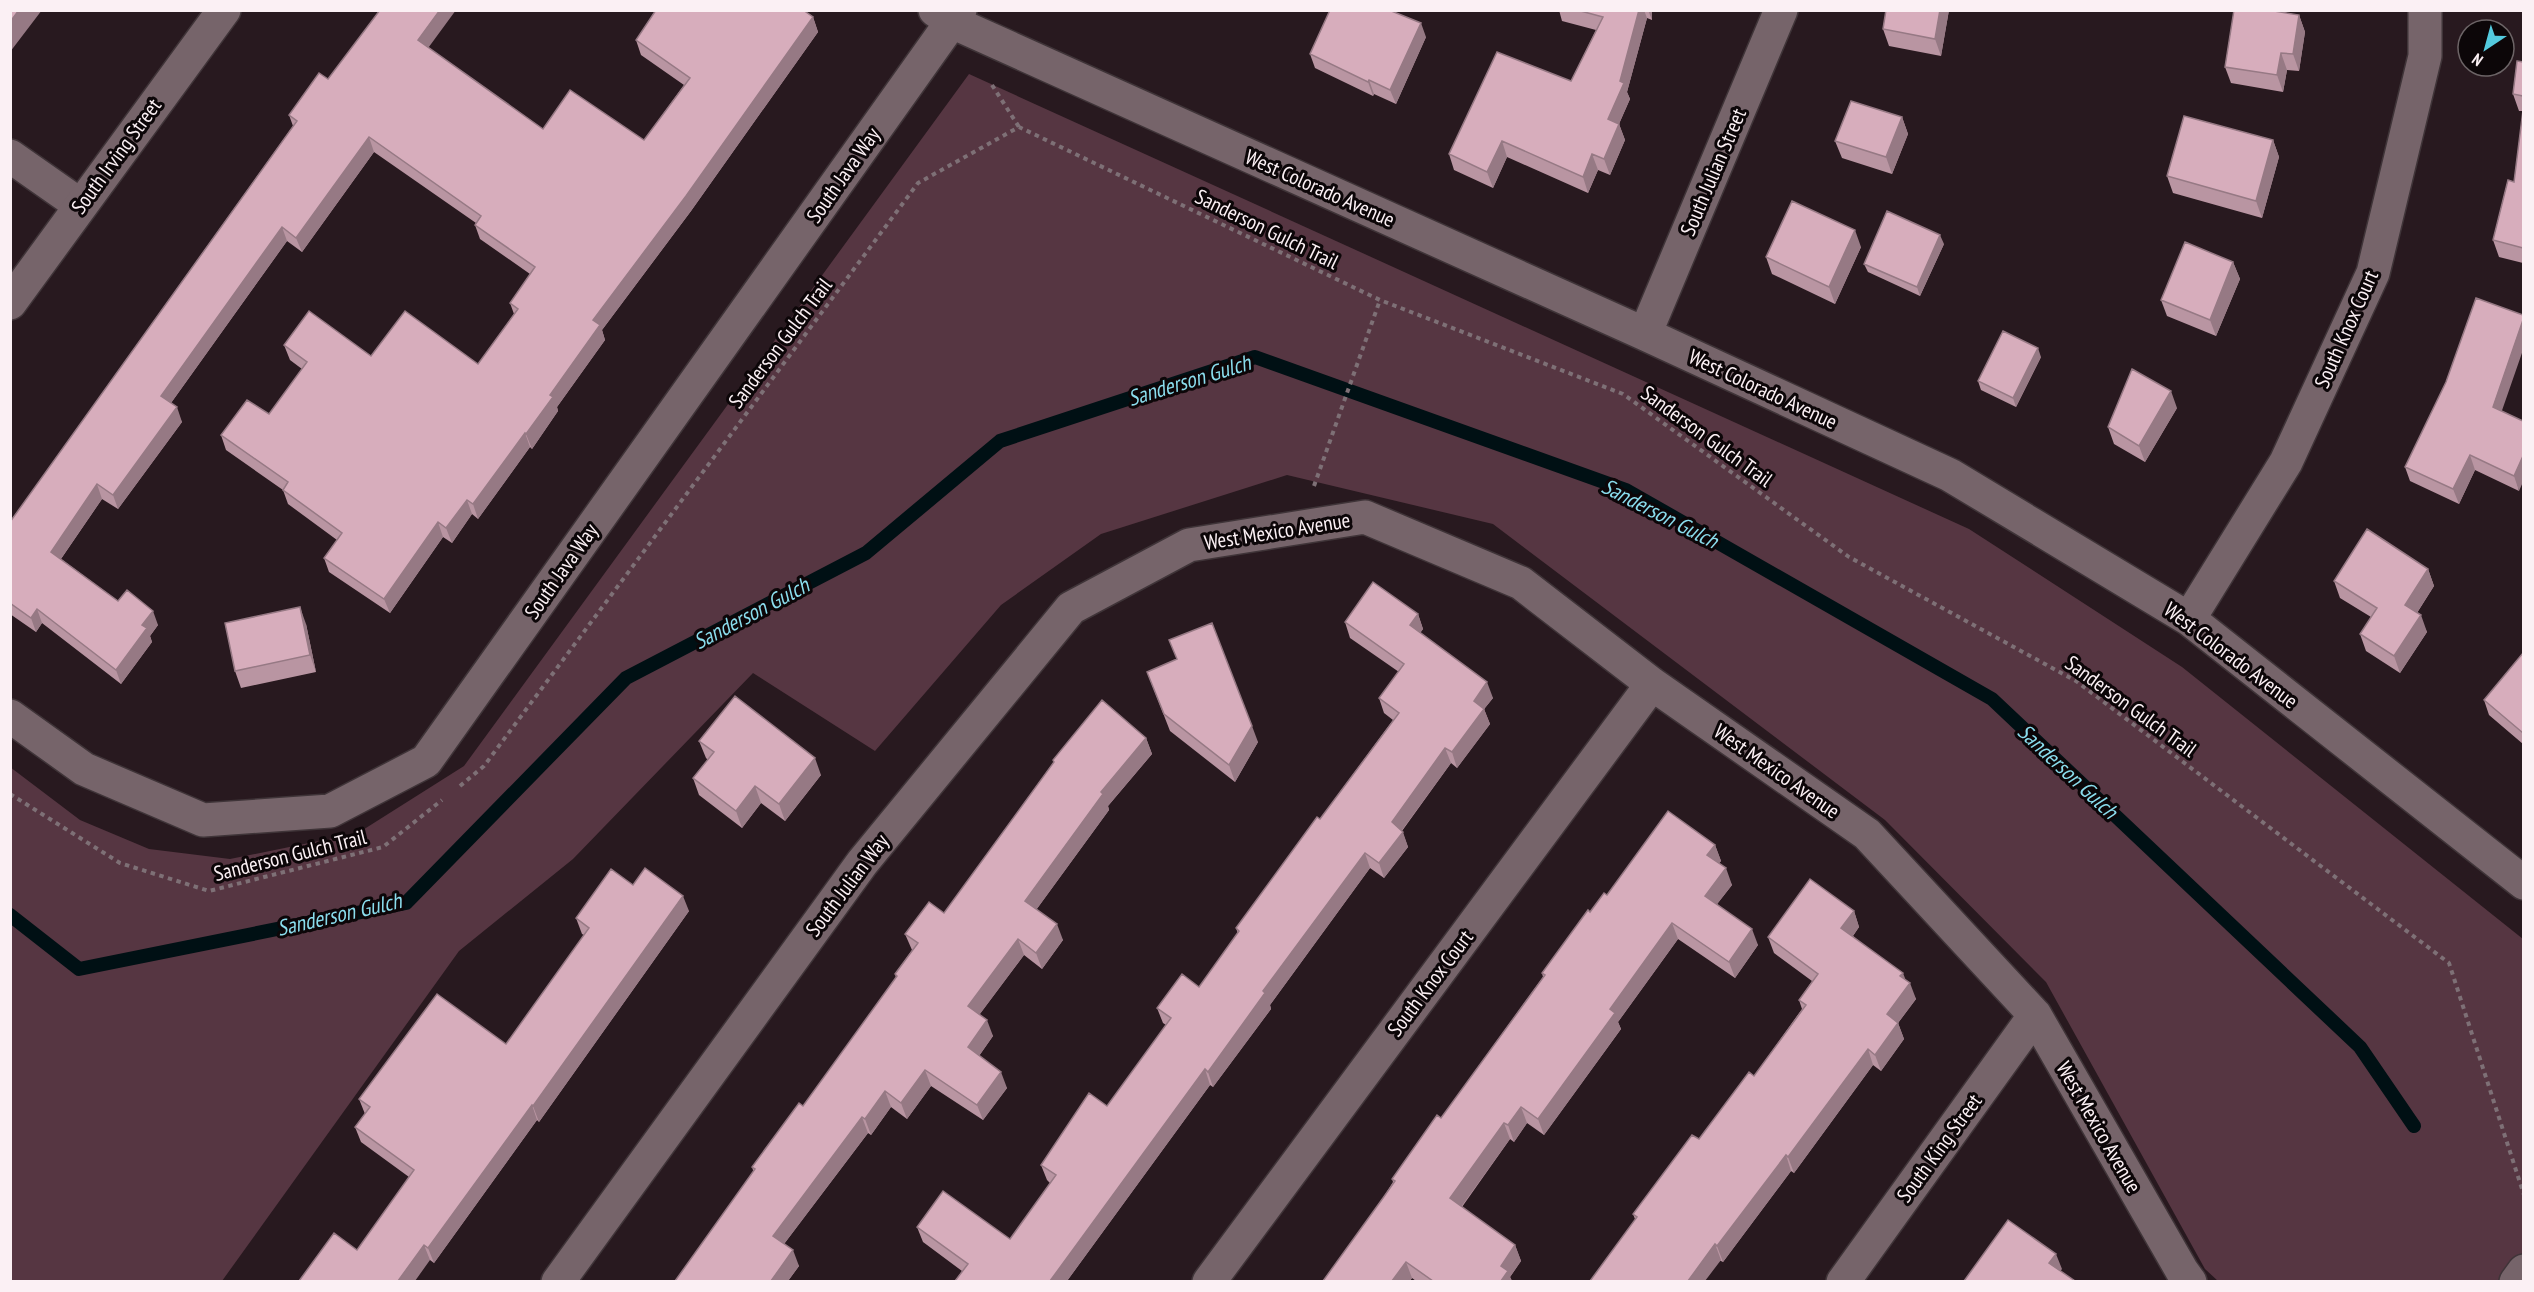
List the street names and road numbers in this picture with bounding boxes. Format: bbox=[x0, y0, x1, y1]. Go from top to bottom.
street label: South Irving Street bbox=[65, 93, 167, 219]
street label: South Julian Street bbox=[1674, 104, 1752, 240]
street label: South Java Way bbox=[800, 122, 886, 228]
street label: West Colorado Avenue bbox=[1241, 143, 1399, 233]
street label: Sanderson Gulch Trail bbox=[1191, 183, 1343, 275]
street label: South Knox Court bbox=[2308, 266, 2384, 392]
street label: Sanderson Gulch Trail bbox=[722, 272, 838, 413]
street label: West Colorado Avenue bbox=[1684, 343, 1842, 435]
street label: Sanderson Gulch Trail bbox=[1636, 379, 1778, 493]
street label: West Mexico Avenue bbox=[1202, 506, 1352, 556]
street label: South Java Way bbox=[518, 518, 604, 624]
street label: West Colorado Avenue bbox=[2159, 596, 2303, 714]
street label: Sanderson Gulch Trail bbox=[2060, 649, 2202, 763]
street label: West Mexico Avenue bbox=[1709, 718, 1845, 824]
street label: Sanderson Gulch Trail bbox=[211, 823, 369, 887]
street label: South Julian Way bbox=[800, 828, 894, 942]
street label: South Knox Court bbox=[1381, 924, 1479, 1042]
street label: West Mexico Avenue bbox=[2050, 1056, 2148, 1198]
street label: South King Street bbox=[1891, 1088, 1988, 1208]

